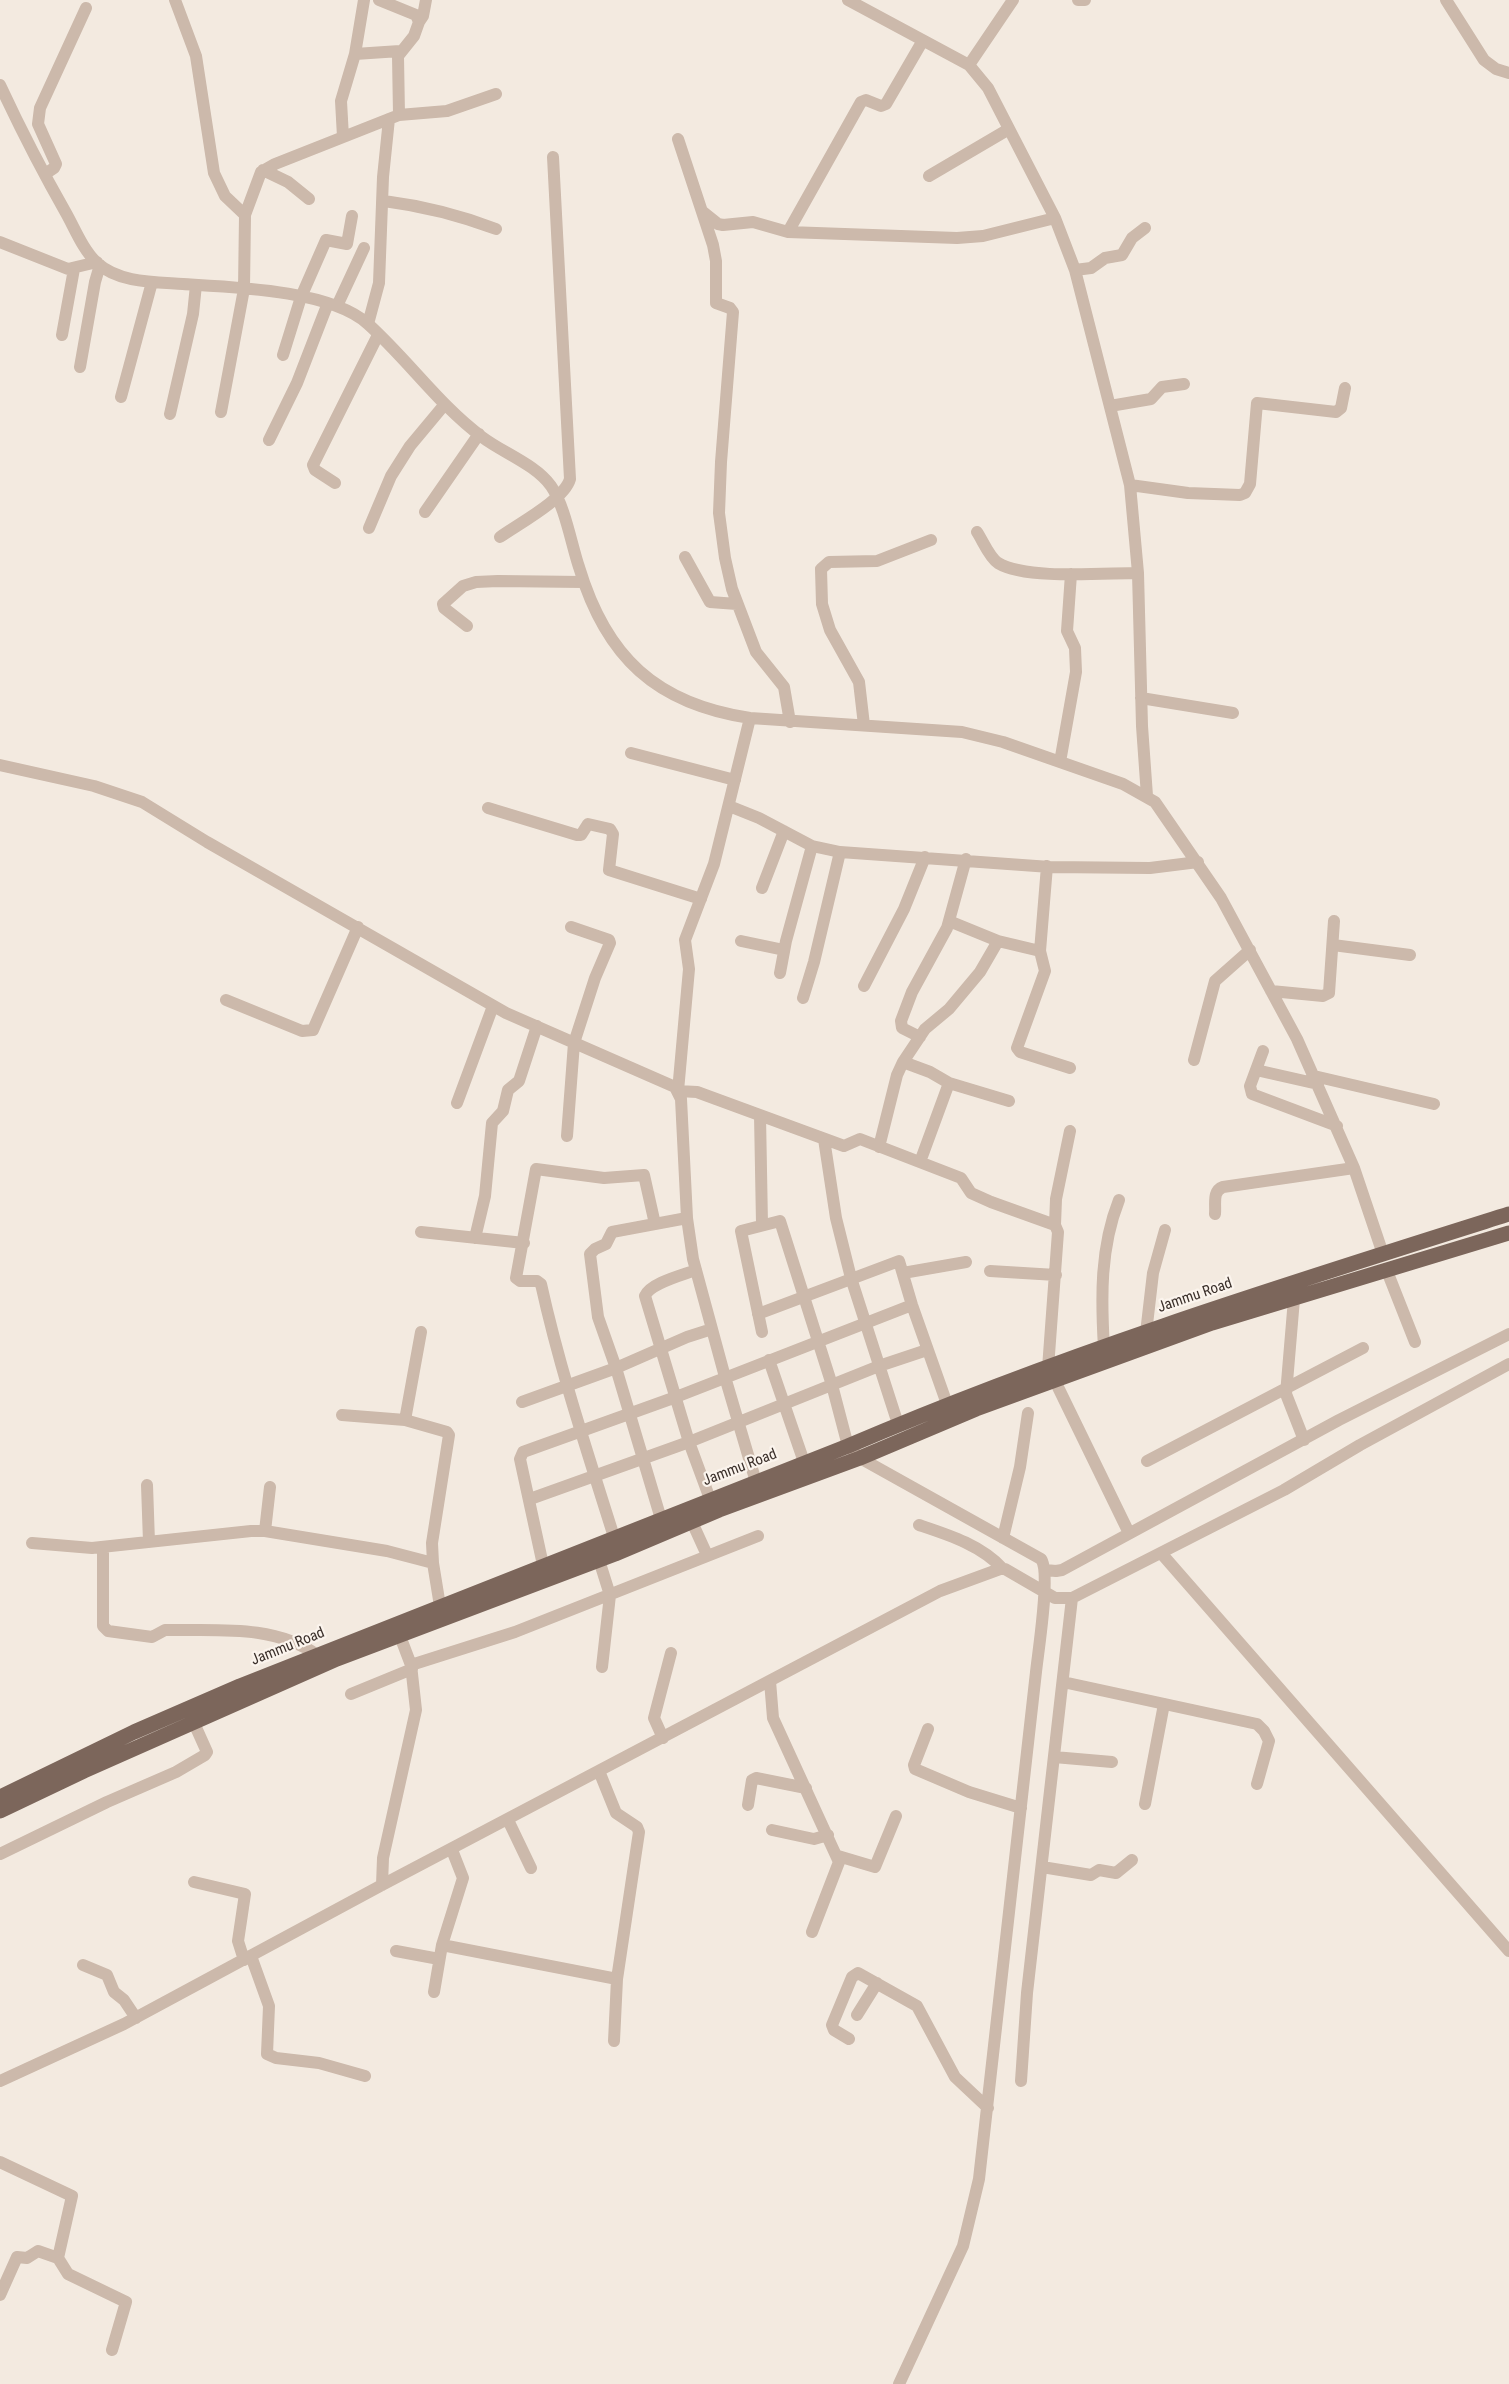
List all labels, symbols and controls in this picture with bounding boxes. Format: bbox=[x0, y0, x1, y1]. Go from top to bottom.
street label: Jammu Road bbox=[1155, 1275, 1235, 1317]
street label: Jammu Road bbox=[700, 1446, 780, 1490]
street label: Jammu Road bbox=[249, 1624, 327, 1670]

